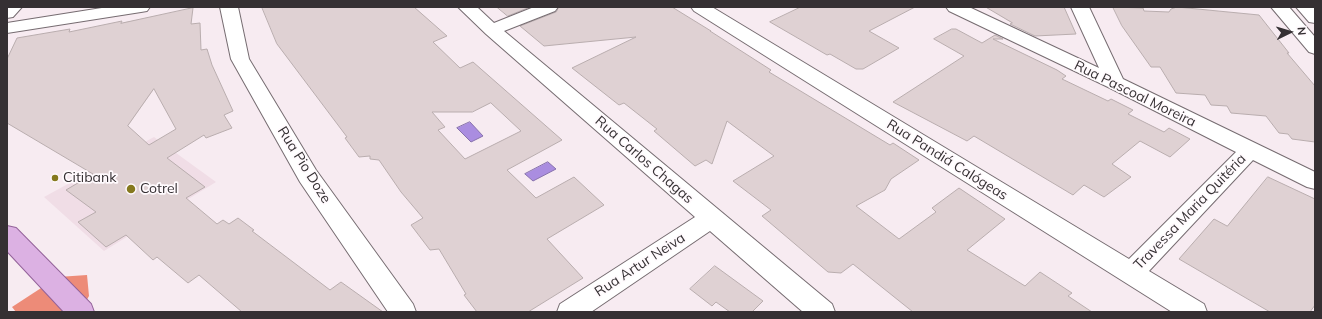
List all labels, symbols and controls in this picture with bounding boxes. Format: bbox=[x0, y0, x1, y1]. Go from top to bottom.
north arrow bbox=[1270, 12, 1310, 52]
text: N bbox=[1295, 26, 1309, 36]
street label: Rua Pascoal Moreira bbox=[1071, 57, 1199, 131]
street label: Rua Carlos Chagas bbox=[591, 113, 697, 207]
street label: Rua Pandiá Calógeas bbox=[883, 116, 1011, 204]
street label: Rua Pio Doze bbox=[274, 124, 334, 206]
street label: Travessa Maria Quitéria bbox=[1130, 151, 1250, 273]
place label: Citibank bbox=[63, 170, 116, 186]
marker: Citibank bbox=[50, 173, 60, 183]
place label: Cotrel bbox=[140, 181, 178, 197]
marker: Cotrel bbox=[125, 183, 137, 195]
street label: Rua Artur Neiva bbox=[592, 230, 688, 300]

